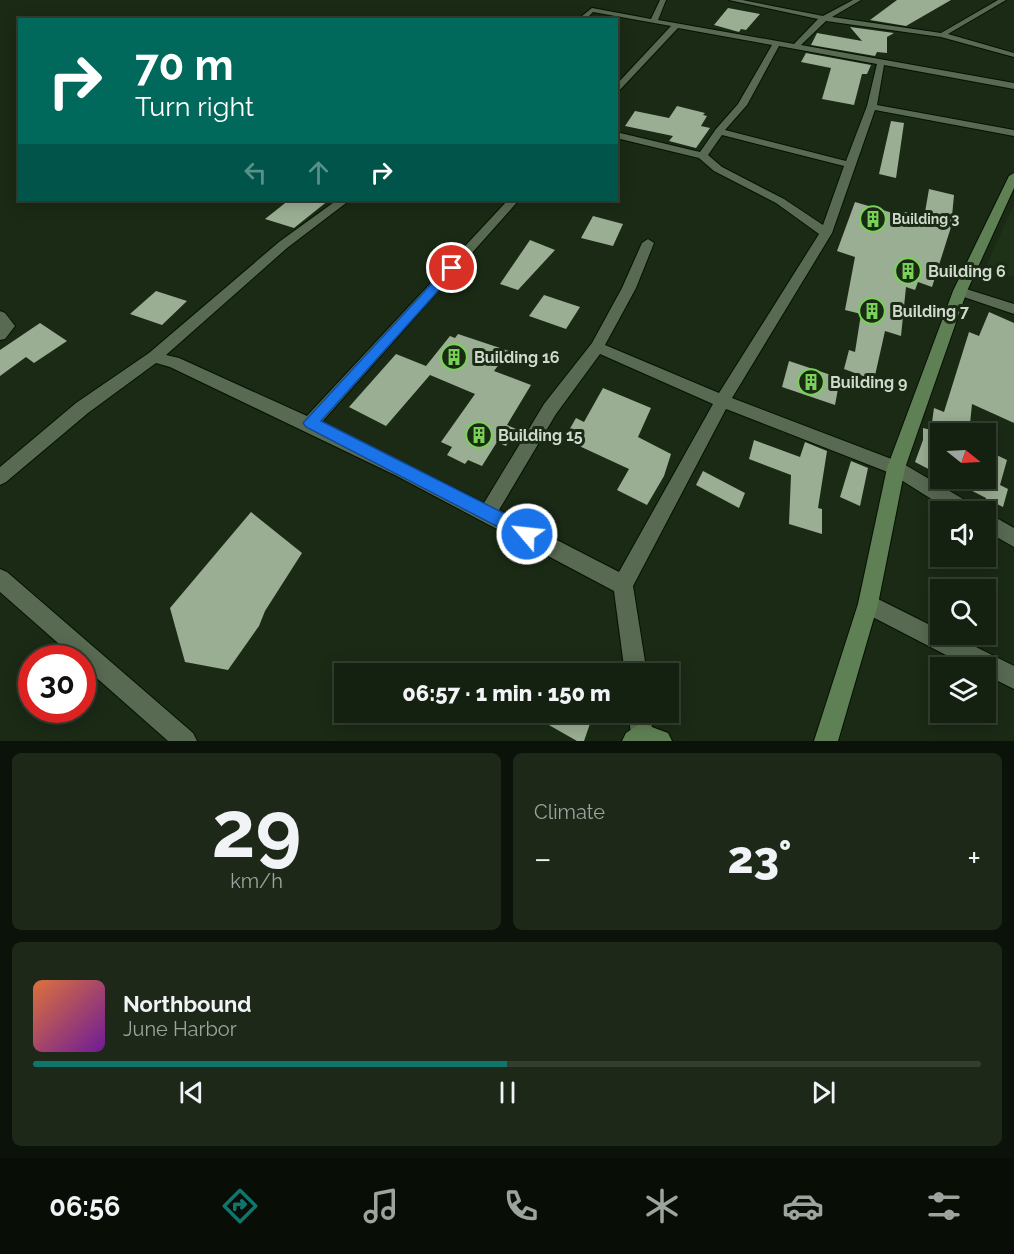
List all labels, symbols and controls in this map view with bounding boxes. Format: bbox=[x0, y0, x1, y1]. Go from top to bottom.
text: 70 m bbox=[135, 41, 234, 90]
icon: right bbox=[36, 42, 114, 120]
text: Turn right bbox=[135, 91, 254, 122]
icon: left bbox=[239, 156, 272, 189]
icon: ahead bbox=[302, 156, 335, 189]
icon: right bbox=[365, 156, 398, 189]
building icon: Building 3 bbox=[858, 204, 888, 234]
place label: Building 3 bbox=[892, 211, 959, 227]
pin bbox=[426, 242, 477, 293]
icon: arrive bbox=[435, 251, 468, 284]
building icon: Building 6 bbox=[893, 256, 923, 286]
place label: Building 6 bbox=[928, 262, 1006, 281]
building icon: Building 7 bbox=[857, 296, 887, 326]
place label: Building 7 bbox=[892, 302, 969, 321]
building icon: Building 16 bbox=[439, 342, 469, 372]
place label: Building 16 bbox=[474, 348, 560, 367]
building icon: Building 9 bbox=[796, 367, 826, 397]
place label: Building 9 bbox=[830, 373, 907, 392]
building icon: Building 15 bbox=[464, 420, 494, 450]
north arrow bbox=[930, 423, 996, 489]
map controls bbox=[930, 423, 996, 723]
place label: Building 15 bbox=[498, 426, 583, 445]
button: sound bbox=[930, 501, 996, 567]
position arrow bbox=[495, 502, 559, 566]
button: search bbox=[930, 579, 996, 645]
speed limit sign: 30 bbox=[18, 645, 96, 723]
button: layers bbox=[930, 657, 996, 723]
text: 06:57 · 1 min · 150 m bbox=[402, 680, 611, 706]
text: 29 bbox=[212, 784, 301, 875]
text: Climate bbox=[534, 800, 605, 824]
text: 23° bbox=[727, 831, 792, 884]
text: − bbox=[534, 839, 552, 878]
text: + bbox=[967, 839, 981, 878]
text: km/h bbox=[230, 869, 283, 893]
text: Northbound bbox=[123, 991, 252, 1017]
text: June Harbor bbox=[123, 1017, 237, 1041]
icon: previous bbox=[175, 1076, 208, 1109]
icon: pause bbox=[491, 1076, 524, 1109]
icon: next bbox=[807, 1076, 840, 1109]
icon: directions bbox=[219, 1185, 261, 1227]
icon: music bbox=[360, 1185, 402, 1227]
icon: phone bbox=[500, 1185, 542, 1227]
icon: climate bbox=[641, 1185, 683, 1227]
icon: car bbox=[782, 1185, 824, 1227]
icon: filters bbox=[923, 1185, 965, 1227]
text: 06:56 bbox=[49, 1191, 120, 1222]

